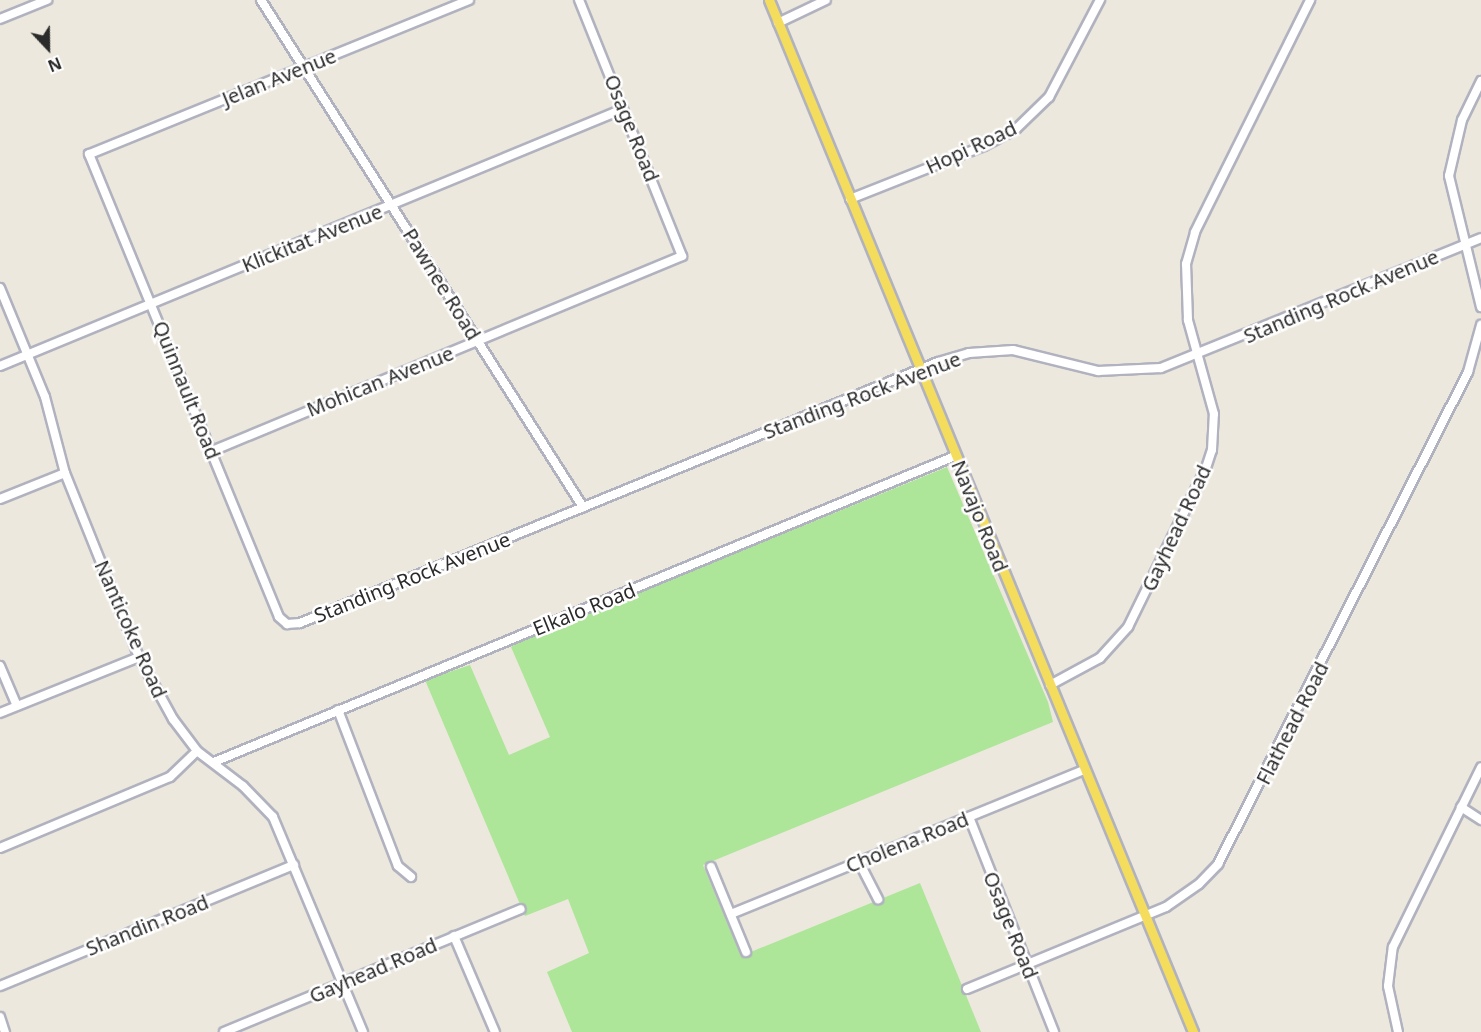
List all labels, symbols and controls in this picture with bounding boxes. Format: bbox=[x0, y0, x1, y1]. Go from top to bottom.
north arrow bbox=[18, 18, 78, 78]
street label: Jelan Avenue bbox=[218, 43, 340, 111]
text: N bbox=[45, 52, 65, 77]
street label: Osage Road bbox=[600, 71, 664, 185]
street label: Hopi Road bbox=[922, 115, 1020, 179]
street label: Klickitat Avenue bbox=[238, 199, 386, 277]
street label: Pawnee Road bbox=[398, 224, 486, 344]
street label: Standing Rock Avenue bbox=[1240, 244, 1442, 348]
street label: Quinnault Road bbox=[148, 317, 226, 463]
street label: Mohican Avenue bbox=[303, 341, 457, 421]
street label: Standing Rock Avenue bbox=[760, 346, 964, 444]
street label: Navajo Road bbox=[947, 457, 1013, 575]
street label: Gayhead Road bbox=[1136, 461, 1216, 595]
street label: Standing Rock Avenue bbox=[310, 527, 514, 627]
street label: Nanticoke Road bbox=[90, 556, 172, 702]
street label: Elkalo Road bbox=[529, 578, 639, 640]
street label: Flathead Road bbox=[1251, 658, 1333, 788]
street label: Cholena Road bbox=[842, 806, 972, 878]
street label: Osage Road bbox=[979, 868, 1043, 982]
street label: Shandin Road bbox=[82, 890, 212, 960]
street label: Gayhead Road bbox=[306, 932, 440, 1008]

